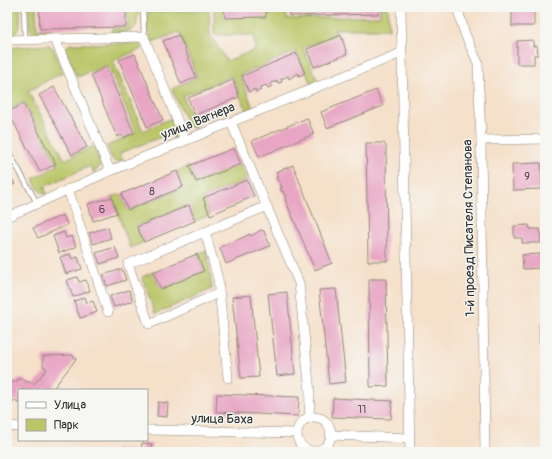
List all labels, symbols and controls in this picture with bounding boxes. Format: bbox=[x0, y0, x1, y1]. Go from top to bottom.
street label: улица Вагнера bbox=[158, 99, 237, 143]
street label: 1-й проезд Писателя Степанова bbox=[459, 139, 479, 317]
house number: 9 bbox=[524, 170, 530, 183]
house number: 8 bbox=[149, 185, 155, 198]
house number: 6 bbox=[99, 203, 105, 216]
legend bbox=[18, 389, 148, 441]
text: Улица bbox=[54, 398, 86, 413]
house number: 11 bbox=[358, 403, 366, 416]
street label: улица Баха bbox=[190, 410, 253, 428]
text: Парк bbox=[54, 418, 79, 433]

